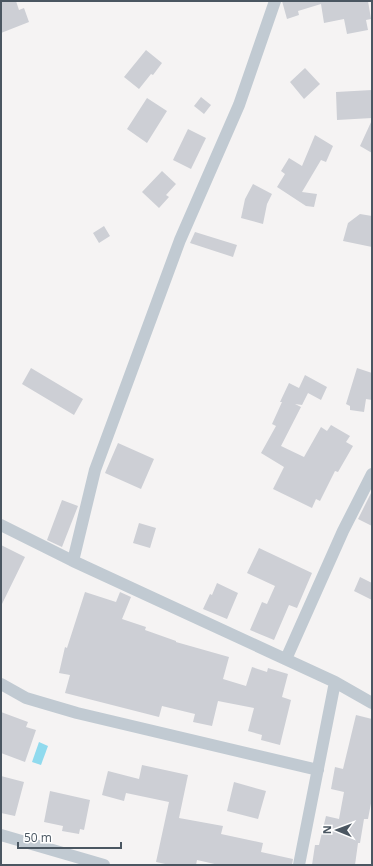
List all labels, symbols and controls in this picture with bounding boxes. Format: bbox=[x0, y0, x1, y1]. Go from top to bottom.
north arrow bbox=[317, 810, 357, 850]
scale bar bbox=[18, 824, 121, 850]
text: N bbox=[319, 825, 334, 834]
text: 50 m bbox=[24, 829, 52, 846]

